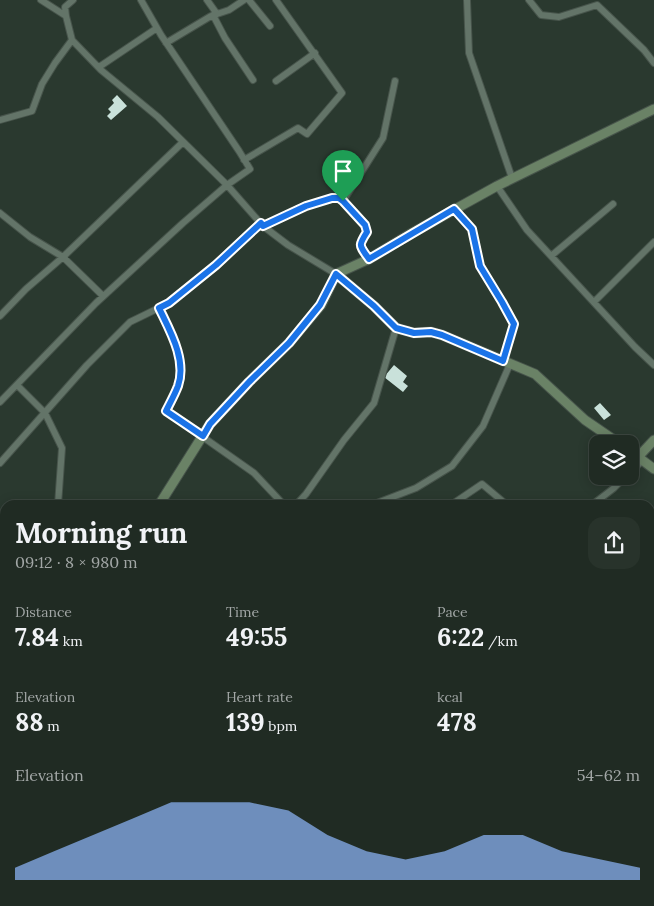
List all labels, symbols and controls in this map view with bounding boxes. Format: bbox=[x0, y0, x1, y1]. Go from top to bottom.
pin bbox=[322, 150, 364, 201]
icon: arrive bbox=[329, 157, 357, 185]
map controls bbox=[589, 435, 639, 485]
button: layers bbox=[589, 435, 639, 485]
text: Morning run bbox=[15, 515, 187, 551]
button: share bbox=[588, 517, 640, 569]
text: 09:12 · 8 × 980 m bbox=[15, 552, 138, 572]
text: Distance bbox=[15, 603, 72, 621]
text: Time bbox=[226, 603, 259, 621]
text: Pace bbox=[437, 603, 468, 621]
text: 7.84 bbox=[15, 621, 59, 653]
text: 49:55 bbox=[226, 621, 287, 653]
text: 6:22 bbox=[437, 621, 484, 653]
text: km bbox=[59, 632, 83, 650]
text: /km bbox=[484, 632, 518, 650]
text: Elevation bbox=[15, 688, 75, 706]
text: Heart rate bbox=[226, 688, 293, 706]
text: kcal bbox=[437, 688, 463, 706]
text: 88 bbox=[15, 706, 44, 738]
text: 139 bbox=[226, 706, 265, 738]
text: 478 bbox=[437, 706, 477, 738]
text: m bbox=[44, 717, 60, 735]
text: bpm bbox=[265, 717, 297, 735]
text: Elevation bbox=[15, 765, 84, 785]
text: 54–62 m bbox=[577, 765, 640, 785]

